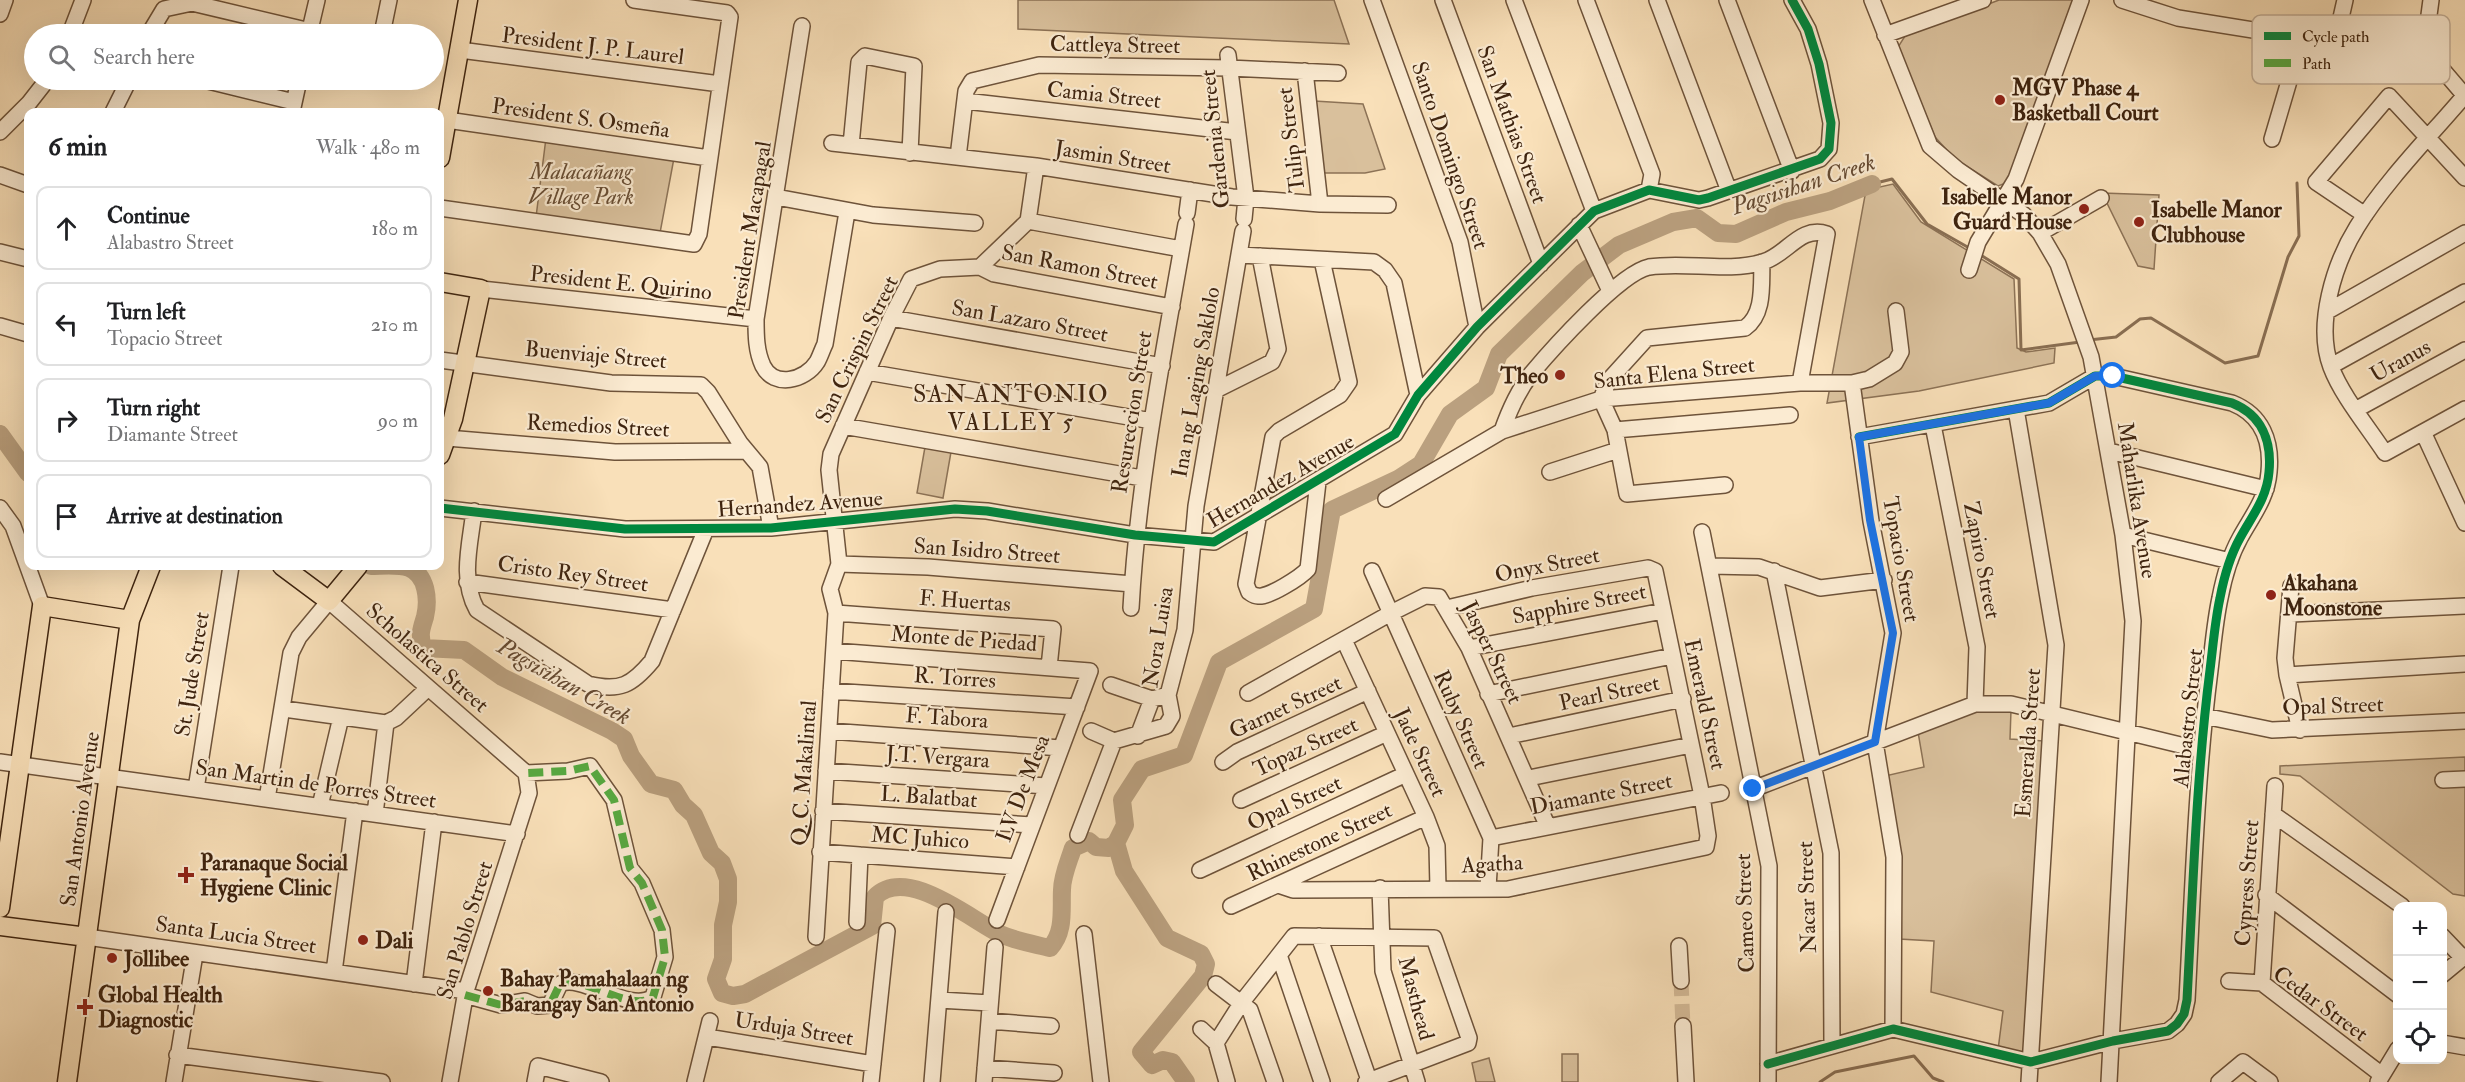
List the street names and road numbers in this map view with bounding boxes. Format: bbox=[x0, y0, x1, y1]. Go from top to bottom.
street label: President J. P. Laurel bbox=[500, 21, 686, 71]
street label: Cattleya Street bbox=[1050, 30, 1180, 60]
street label: San Mathias Street bbox=[1470, 41, 1554, 207]
street label: Santo Domingo Street bbox=[1405, 58, 1495, 253]
street label: Gardenia Street bbox=[1194, 68, 1236, 210]
street label: Camia Street bbox=[1045, 75, 1162, 115]
street label: Tulip Street bbox=[1271, 86, 1312, 194]
street label: President S. Osmeña bbox=[490, 92, 673, 144]
street label: Jasmin Street bbox=[1052, 134, 1173, 180]
street label: President Macapagal bbox=[722, 139, 779, 321]
street label: San Ramon Street bbox=[999, 238, 1160, 296]
street label: President E. Quirino bbox=[529, 260, 713, 306]
street label: San Crispin Street bbox=[809, 271, 906, 428]
street label: Ina ng Laging Saklolo bbox=[1165, 285, 1227, 480]
street label: San Lazaro Street bbox=[949, 293, 1110, 349]
street label: Resureccion Street bbox=[1105, 329, 1159, 495]
street label: Uranus bbox=[2365, 333, 2436, 389]
street label: Buenviaje Street bbox=[524, 335, 668, 375]
street label: Santa Elena Street bbox=[1592, 351, 1756, 395]
street label: Remedios Street bbox=[526, 408, 670, 444]
street label: Maharlika Avenue bbox=[2111, 420, 2163, 580]
street label: Hernandez Avenue bbox=[1202, 427, 1359, 534]
street label: Hernandez Avenue bbox=[716, 484, 884, 524]
street label: Topacio Street bbox=[1875, 494, 1926, 624]
street label: Zapiro Street bbox=[1956, 499, 2007, 621]
street label: San Isidro Street bbox=[913, 532, 1061, 570]
street label: Onyx Street bbox=[1492, 541, 1602, 589]
street label: Cristo Rey Street bbox=[496, 550, 650, 598]
street label: Sapphire Street bbox=[1510, 577, 1649, 632]
street label: F. Huertas bbox=[918, 584, 1012, 618]
street label: Nora Luisa bbox=[1136, 584, 1180, 689]
street label: Jasper Street bbox=[1454, 595, 1529, 709]
street label: Scholastica Street bbox=[360, 597, 495, 719]
street label: St. Jude Street bbox=[168, 610, 216, 738]
street label: Monte de Piedad bbox=[890, 620, 1038, 658]
street label: Emerald Street bbox=[1677, 636, 1733, 772]
street label: Alabastro Street bbox=[2167, 647, 2209, 790]
street label: R. Torres bbox=[913, 661, 997, 695]
street label: Ruby Street bbox=[1427, 666, 1495, 773]
street label: Esmeralda Street bbox=[2009, 667, 2047, 819]
street label: Garnet Street bbox=[1225, 669, 1346, 745]
street label: Pearl Street bbox=[1556, 669, 1662, 717]
street label: Opal Street bbox=[2282, 690, 2384, 723]
street label: Q. C. Makalintal bbox=[785, 699, 823, 847]
street label: F. Tabora bbox=[905, 701, 990, 735]
street label: Jade Street bbox=[1387, 702, 1453, 801]
street label: Topaz Street bbox=[1249, 710, 1363, 784]
street label: San Antonio Avenue bbox=[54, 730, 106, 908]
street label: LV De Mesa bbox=[990, 730, 1057, 846]
street label: J.T. Vergara bbox=[884, 739, 992, 775]
street label: San Martin de Porres Street bbox=[194, 753, 438, 815]
street label: Diamante Street bbox=[1528, 766, 1675, 821]
street label: Opal Street bbox=[1243, 769, 1347, 838]
street label: L. Balatbat bbox=[880, 780, 978, 814]
street label: Rhinestone Street bbox=[1242, 796, 1397, 888]
street label: Cypress Street bbox=[2229, 819, 2266, 947]
street label: MC Juhico bbox=[870, 821, 970, 855]
street label: Nacar Street bbox=[1791, 841, 1823, 953]
street label: Agatha bbox=[1460, 848, 1524, 880]
street label: Cameo Street bbox=[1729, 853, 1761, 973]
street label: San Pablo Street bbox=[431, 858, 499, 1003]
street label: Santa Lucia Street bbox=[154, 910, 318, 960]
street label: Masthead bbox=[1391, 953, 1441, 1043]
street label: Cedar Street bbox=[2267, 960, 2374, 1048]
street label: Urduja Street bbox=[732, 1006, 855, 1052]

